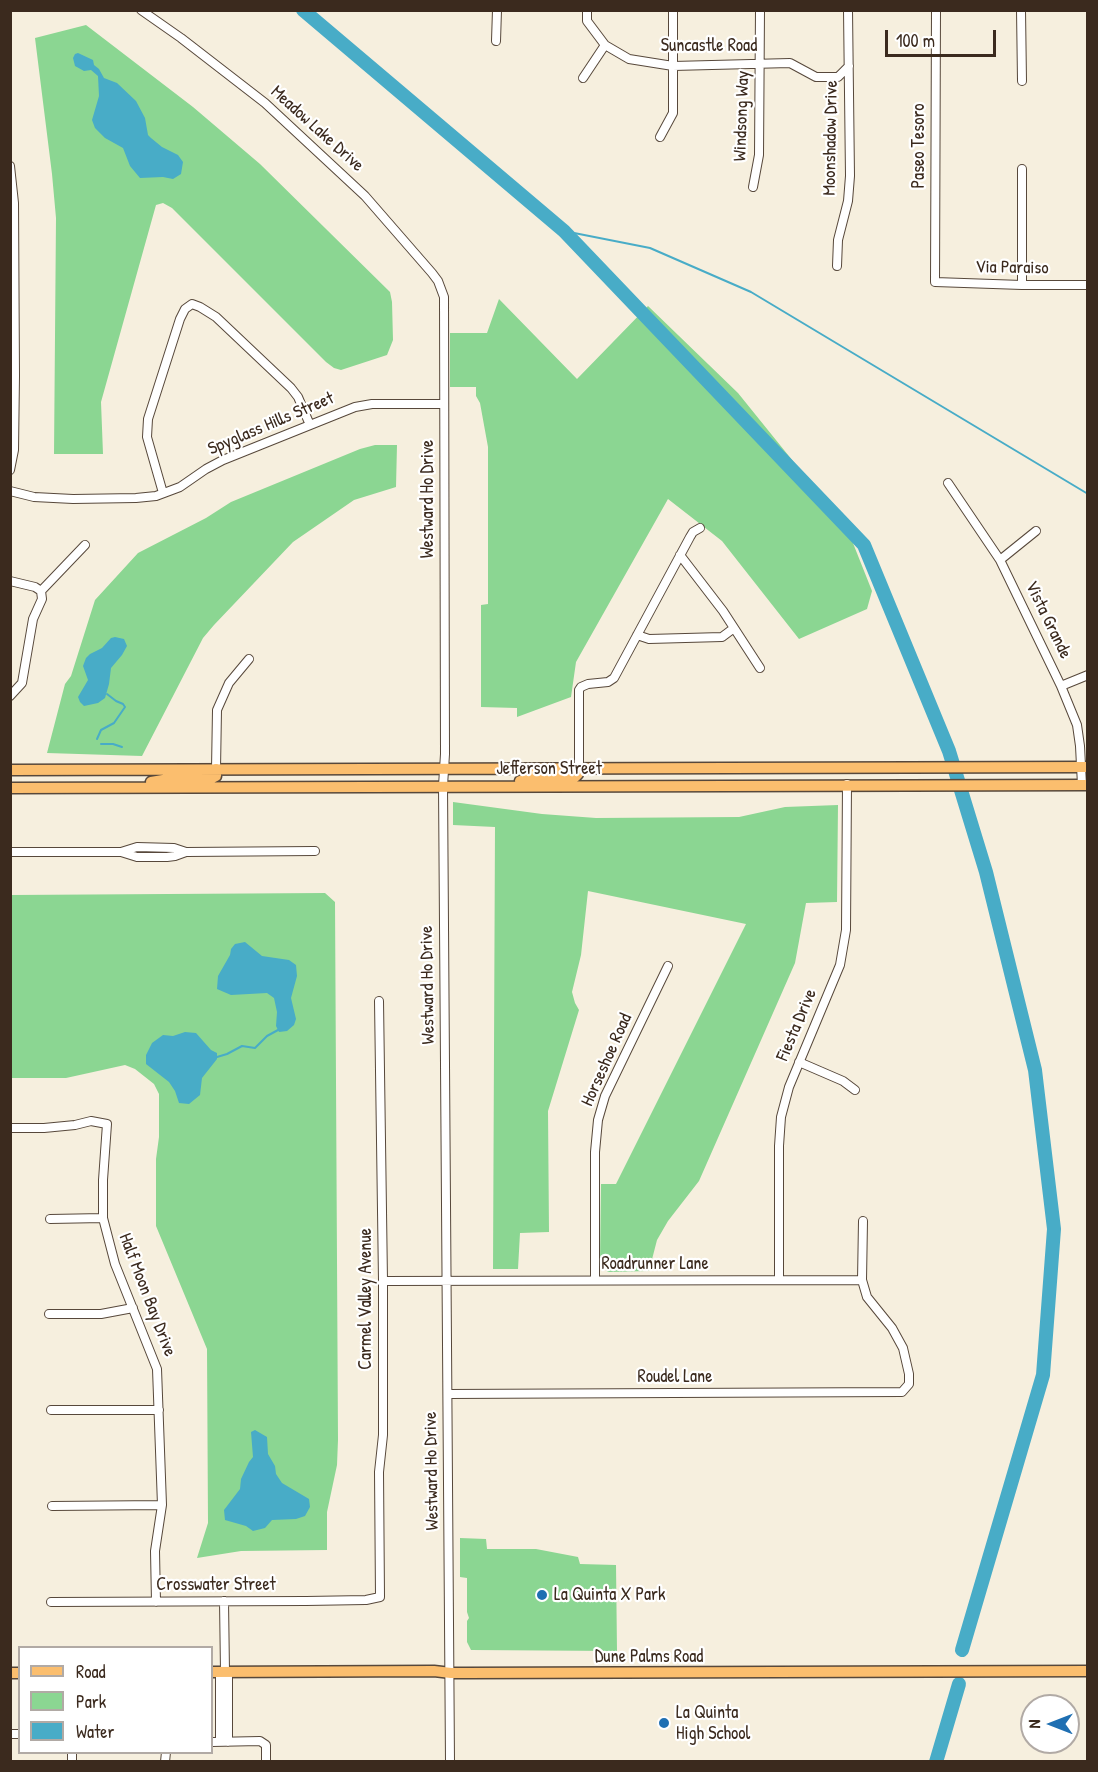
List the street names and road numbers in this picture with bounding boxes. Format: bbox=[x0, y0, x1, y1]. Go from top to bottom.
street label: Suncastle Road bbox=[661, 35, 757, 57]
street label: Windsong Way bbox=[730, 70, 754, 162]
street label: Moonshadow Drive bbox=[819, 80, 843, 196]
street label: Meadow Lake Drive bbox=[266, 81, 368, 177]
street label: Paseo Tesoro bbox=[908, 103, 930, 189]
street label: Via Paraiso bbox=[975, 257, 1049, 279]
street label: Spyglass Hills Street bbox=[205, 388, 337, 460]
street label: Westward Ho Drive bbox=[417, 440, 439, 558]
street label: Vista Grande bbox=[1020, 578, 1076, 662]
street label: Jefferson Street bbox=[496, 758, 602, 780]
street label: Westward Ho Drive bbox=[416, 926, 440, 1044]
street label: Fiesta Drive bbox=[772, 986, 822, 1064]
street label: Horseshoe Road bbox=[577, 1010, 637, 1110]
street label: Carmel Valley Avenue bbox=[355, 1228, 377, 1370]
street label: Half Moon Bay Drive bbox=[114, 1230, 180, 1360]
street label: Roadrunner Lane bbox=[601, 1253, 709, 1275]
street label: Roudel Lane bbox=[638, 1366, 712, 1388]
street label: Westward Ho Drive bbox=[420, 1412, 444, 1530]
street label: Crosswater Street bbox=[156, 1574, 276, 1596]
street label: Dune Palms Road bbox=[595, 1646, 703, 1668]

